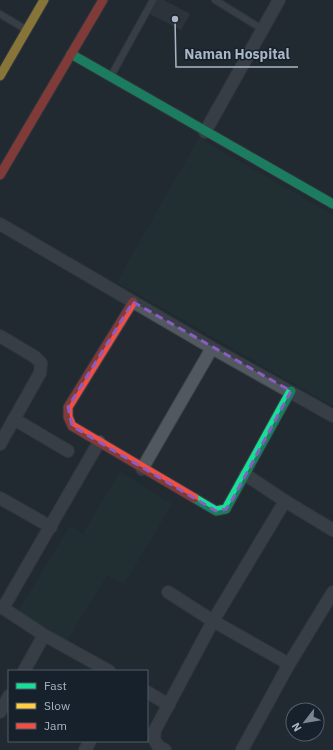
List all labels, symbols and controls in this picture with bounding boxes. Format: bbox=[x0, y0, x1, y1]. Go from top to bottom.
callout: Naman Hospital bbox=[176, 41, 298, 67]
text: Naman Hospital bbox=[184, 45, 290, 63]
legend bbox=[8, 670, 148, 742]
text: Fast bbox=[44, 678, 67, 693]
text: Slow bbox=[44, 698, 70, 713]
north arrow bbox=[285, 702, 325, 742]
text: Jam bbox=[44, 718, 67, 733]
text: N bbox=[288, 720, 304, 734]

